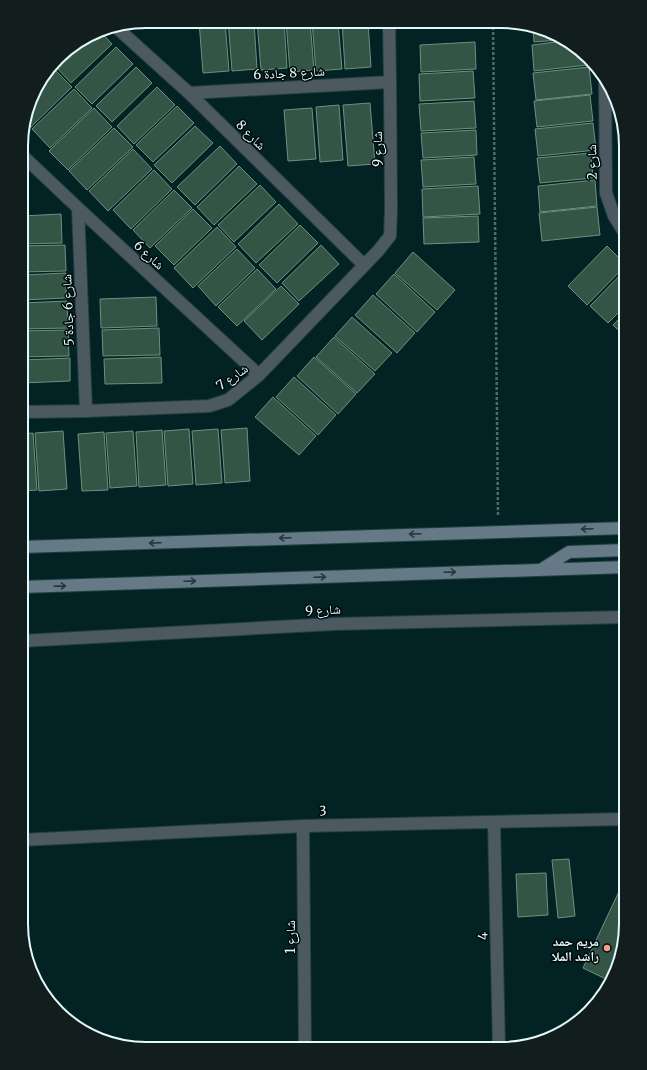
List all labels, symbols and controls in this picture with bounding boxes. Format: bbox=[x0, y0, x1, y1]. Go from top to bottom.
street label: شارع 8 جادة 6 bbox=[253, 63, 325, 84]
street label: شارع 8 bbox=[232, 116, 270, 154]
street label: شارع 9 bbox=[369, 131, 387, 167]
street label: شارع 2 bbox=[583, 144, 602, 180]
street label: شارع 6 bbox=[129, 237, 168, 274]
street label: شارع 6 جادة 5 bbox=[58, 274, 79, 346]
street label: شارع 7 bbox=[213, 360, 252, 395]
one-way arrow bbox=[581, 525, 594, 533]
one-way arrow bbox=[409, 531, 422, 538]
one-way arrow bbox=[279, 535, 292, 542]
one-way arrow bbox=[149, 539, 162, 546]
one-way arrow bbox=[443, 569, 456, 576]
one-way arrow bbox=[313, 573, 326, 580]
one-way arrow bbox=[183, 577, 196, 585]
one-way arrow bbox=[53, 582, 66, 589]
street label: شارع 9 bbox=[305, 601, 341, 620]
street label: 3 bbox=[319, 802, 327, 820]
street label: شارع 1 bbox=[282, 920, 300, 954]
street label: 4 bbox=[474, 932, 492, 940]
place label: مريم حمد راشد الملا bbox=[552, 933, 599, 965]
marker: مريم حمد راشد الملا bbox=[602, 943, 612, 953]

